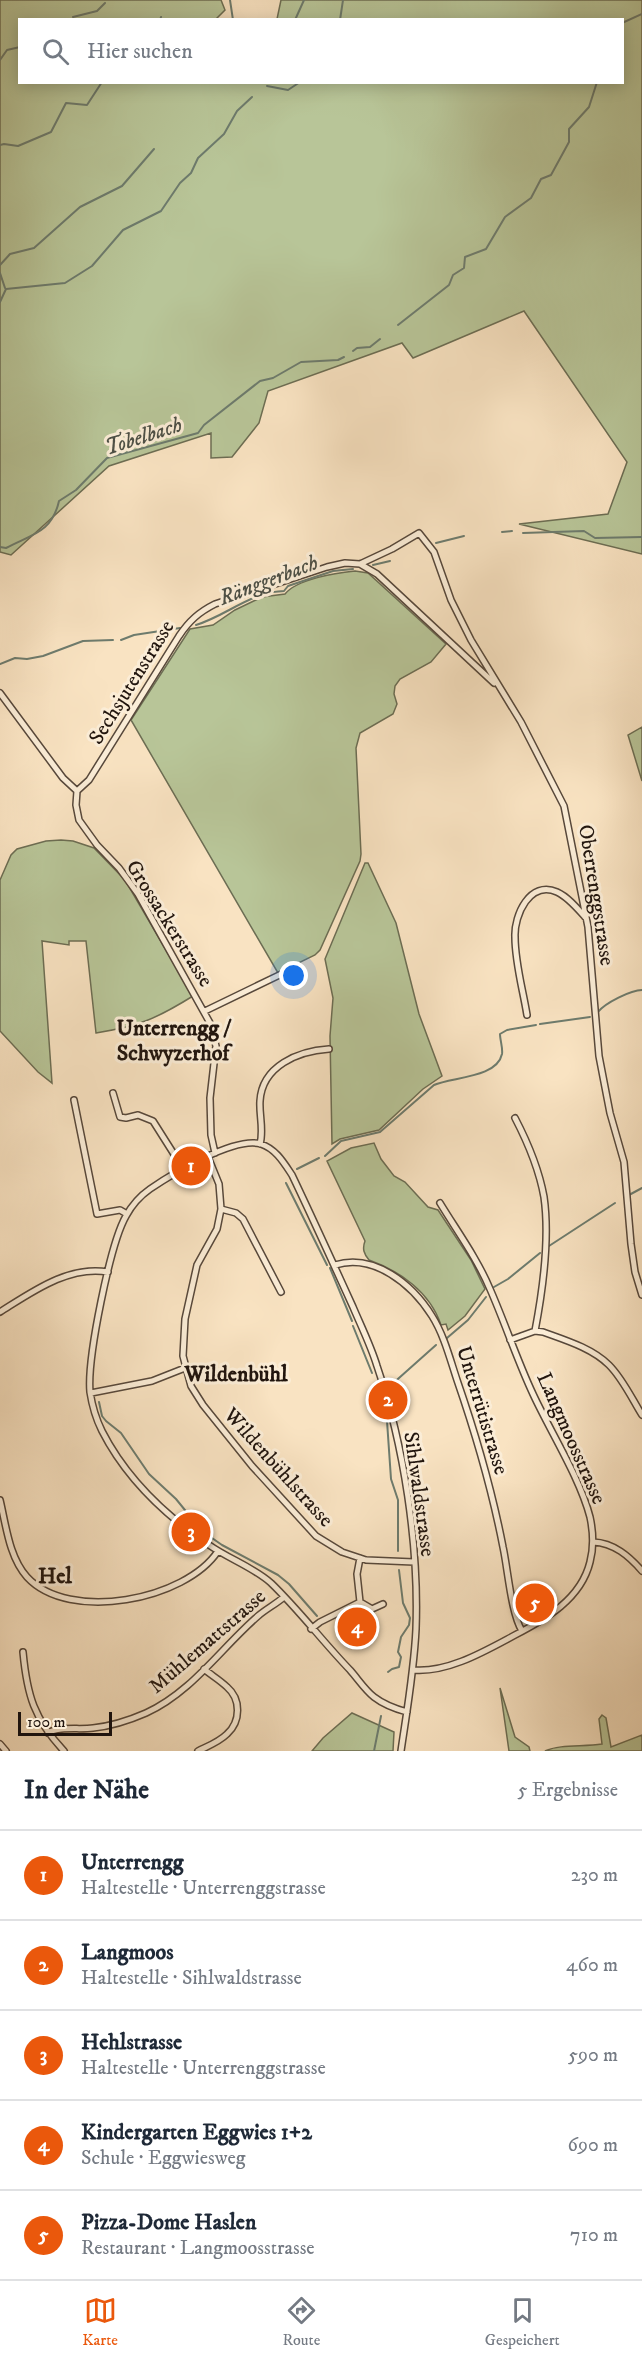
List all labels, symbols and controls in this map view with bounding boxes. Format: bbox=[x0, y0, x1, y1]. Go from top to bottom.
search box bbox=[18, 18, 624, 84]
icon: search bbox=[39, 35, 72, 68]
text: Hier suchen bbox=[87, 38, 193, 65]
water label: Tobelbach bbox=[101, 411, 186, 462]
water label: Ränggerbach bbox=[214, 549, 322, 612]
street label: Sechsjutenstrasse bbox=[83, 615, 181, 749]
street label: Oberrenggstrasse bbox=[572, 823, 620, 968]
street label: Grossackerstrasse bbox=[120, 855, 219, 992]
your location bbox=[279, 961, 308, 990]
district label: Unterrengg / Schwyzerhof bbox=[116, 1015, 233, 1067]
pin: 1 bbox=[172, 1144, 210, 1188]
street label: Unterrütistrasse bbox=[450, 1343, 514, 1478]
district label: Wildenbühl bbox=[183, 1361, 288, 1388]
street label: Langmoosstrasse bbox=[530, 1368, 612, 1509]
pin: 2 bbox=[368, 1378, 408, 1422]
street label: Wildenbühlstrasse bbox=[217, 1402, 339, 1533]
street label: Sihlwaldstrasse bbox=[397, 1430, 441, 1559]
pin: 3 bbox=[172, 1510, 210, 1555]
district label: Hel bbox=[38, 1563, 72, 1590]
pin: 5 bbox=[516, 1580, 554, 1626]
street label: Mühlemattstrasse bbox=[144, 1584, 272, 1700]
pin: 4 bbox=[338, 1604, 376, 1650]
scale bar bbox=[18, 1709, 112, 1736]
text: 100 m bbox=[27, 1712, 66, 1732]
text: In der Nähe bbox=[24, 1774, 149, 1807]
text: 5 Ergebnisse bbox=[518, 1778, 618, 1803]
text: Unterrengg bbox=[81, 1849, 183, 1876]
text: 1 bbox=[40, 1863, 47, 1888]
text: 230 m bbox=[571, 1863, 618, 1888]
text: Haltestelle · Unterrenggstrasse bbox=[81, 1876, 326, 1901]
text: Langmoos bbox=[81, 1939, 174, 1966]
text: 2 bbox=[39, 1953, 48, 1978]
text: 460 m bbox=[566, 1953, 618, 1978]
text: Haltestelle · Sihlwaldstrasse bbox=[81, 1966, 302, 1991]
text: Hehlstrasse bbox=[81, 2029, 182, 2056]
text: 3 bbox=[40, 2043, 47, 2068]
text: 590 m bbox=[568, 2043, 618, 2068]
text: Haltestelle · Unterrenggstrasse bbox=[81, 2056, 326, 2081]
text: Kindergarten Eggwies 1+2 bbox=[81, 2119, 312, 2146]
text: 4 bbox=[38, 2133, 49, 2158]
text: 690 m bbox=[568, 2133, 618, 2158]
text: Schule · Eggwiesweg bbox=[81, 2146, 245, 2171]
text: Pizza-Dome Haslen bbox=[81, 2209, 256, 2236]
text: 5 bbox=[39, 2223, 48, 2248]
text: 710 m bbox=[570, 2223, 618, 2248]
text: Restaurant · Langmoosstrasse bbox=[81, 2236, 315, 2261]
tab: Karte bbox=[82, 2294, 118, 2350]
tab: Route bbox=[283, 2294, 320, 2350]
tab: Gespeichert bbox=[485, 2294, 560, 2350]

